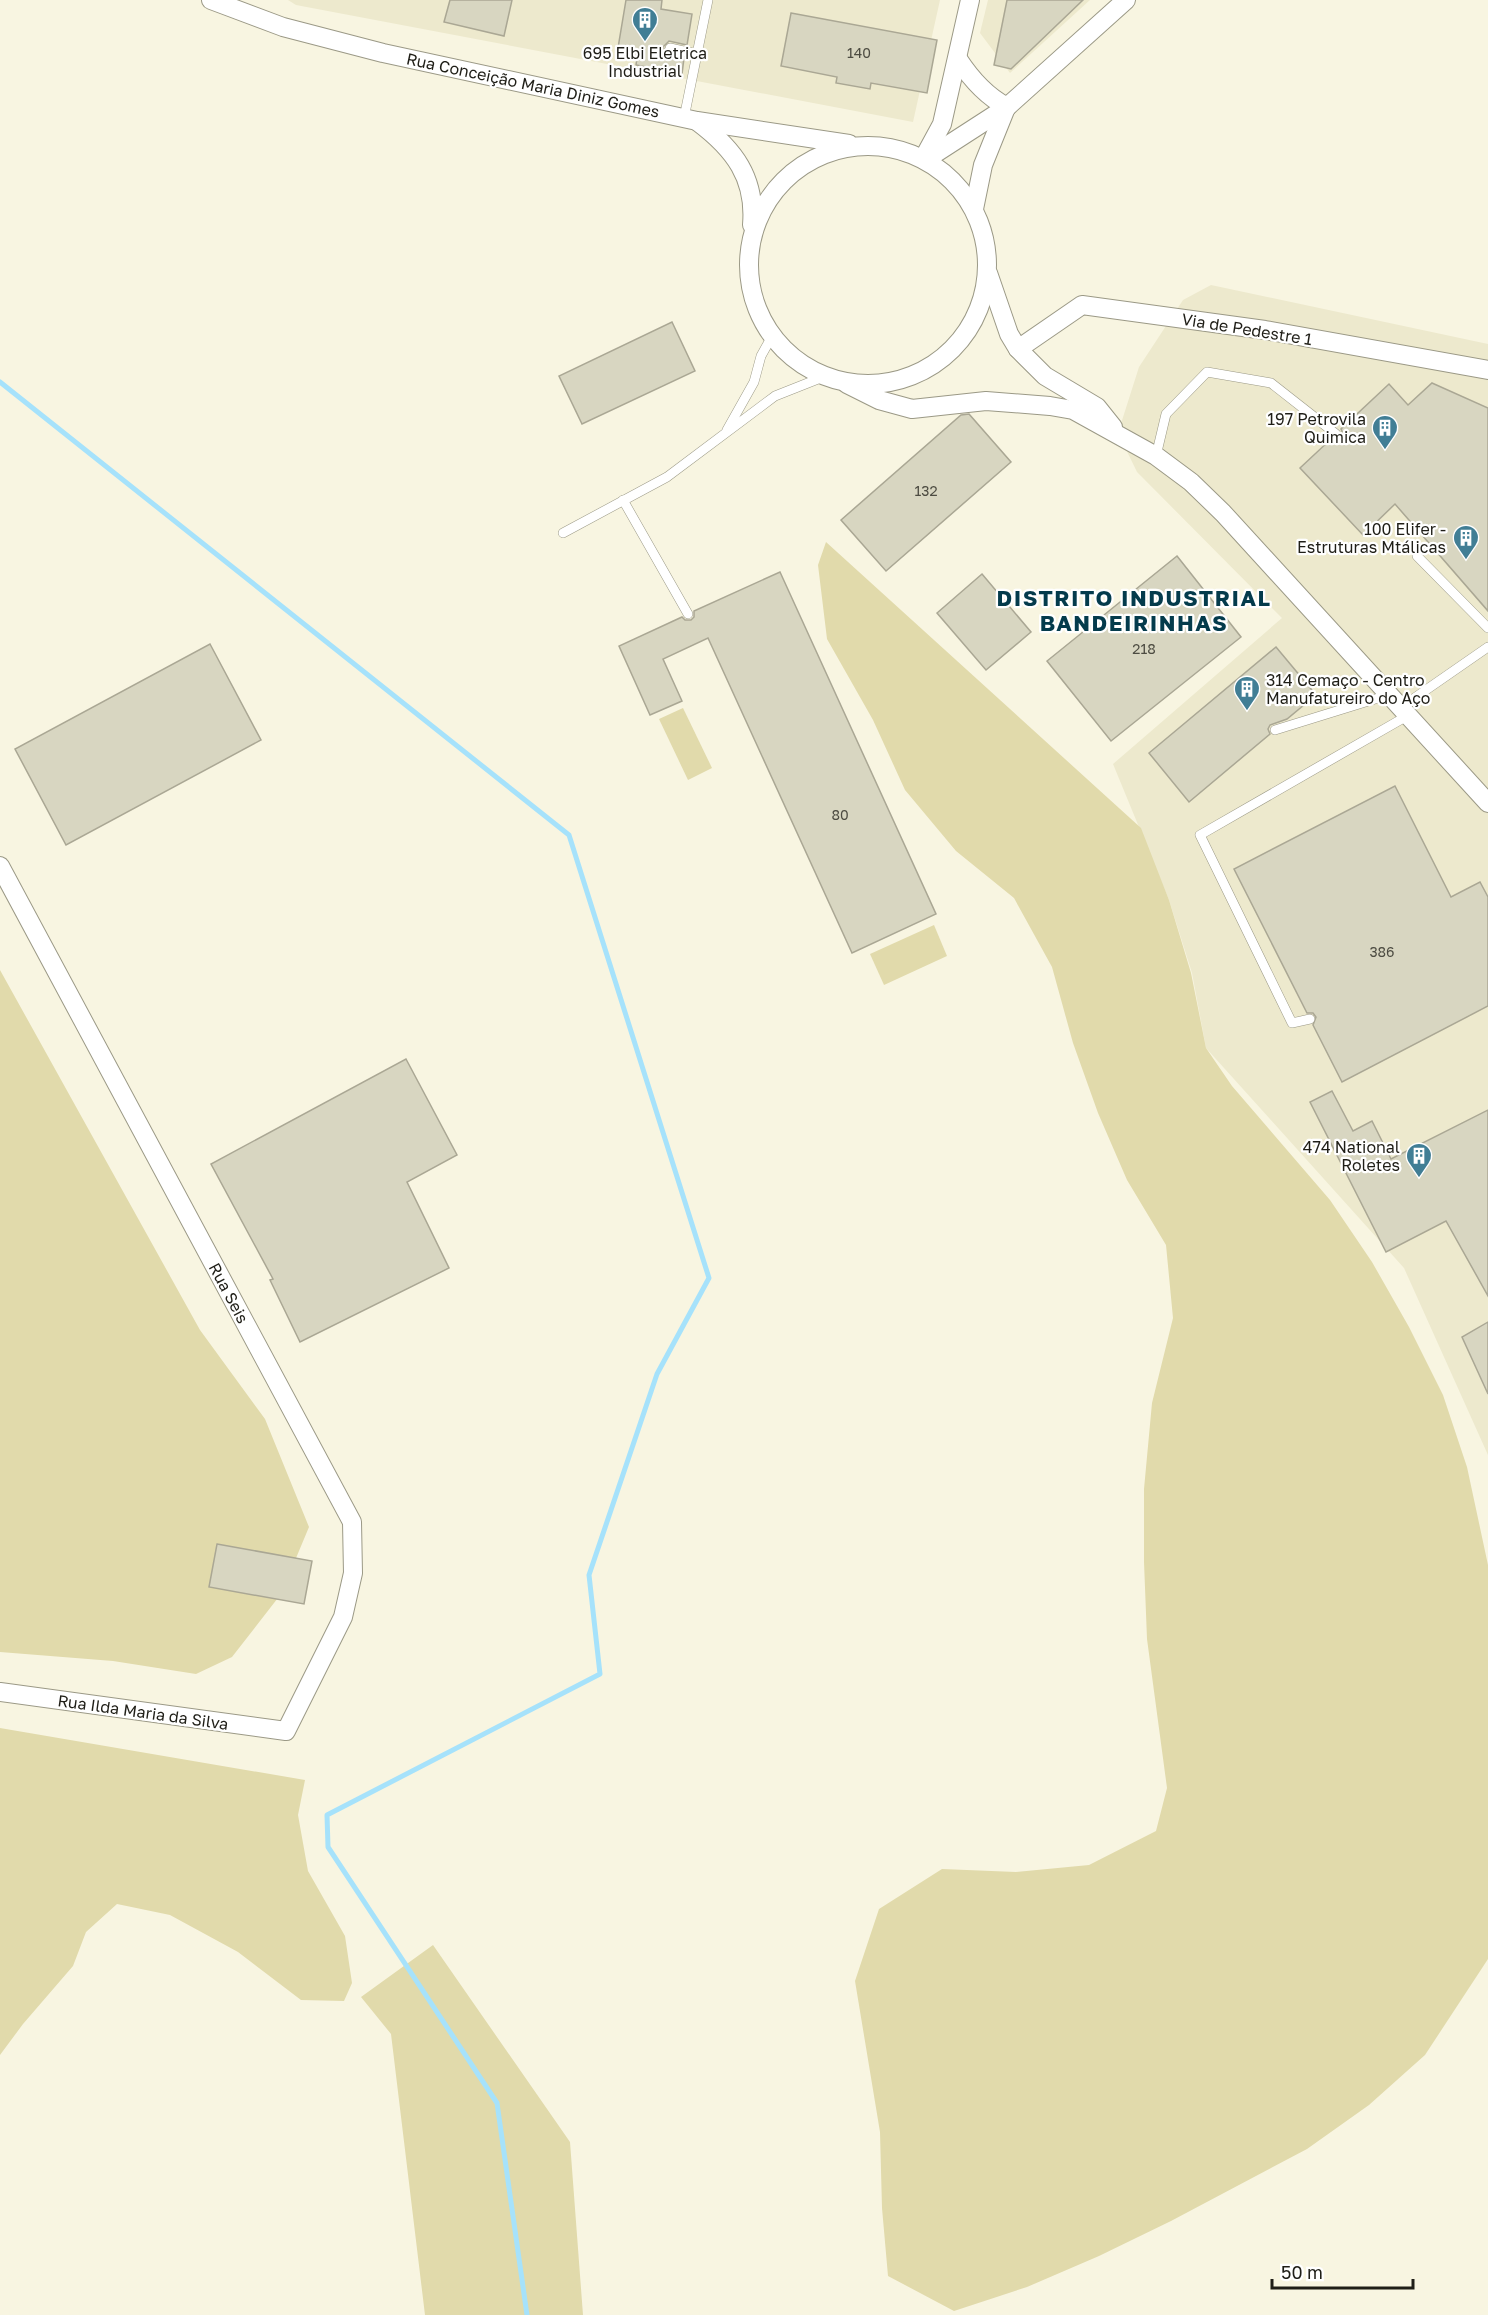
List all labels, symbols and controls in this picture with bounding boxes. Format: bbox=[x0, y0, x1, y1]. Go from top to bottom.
building icon: 695 Elbi Eletrica Industrial bbox=[630, 5, 660, 43]
place label: 695 Elbi Eletrica Industrial bbox=[583, 43, 707, 81]
house number: 140 bbox=[847, 44, 871, 61]
street label: Rua Conceição Maria Diniz Gomes bbox=[405, 48, 661, 122]
street label: Via de Pedestre 1 bbox=[1180, 309, 1314, 349]
place label: 197 Petrovila Quimica bbox=[1267, 409, 1366, 447]
building icon: 197 Petrovila Quimica bbox=[1370, 413, 1400, 451]
house number: 132 bbox=[914, 482, 938, 499]
place label: 100 Elifer - Estruturas Mtálicas bbox=[1297, 519, 1446, 557]
building icon: 100 Elifer - Estruturas Mtálicas bbox=[1451, 523, 1481, 561]
district label: DISTRITO INDUSTRIAL BANDEIRINHAS bbox=[996, 584, 1272, 636]
house number: 218 bbox=[1132, 640, 1156, 657]
place label: 314 Cemaço - Centro Manufatureiro do Aço bbox=[1266, 670, 1430, 708]
building icon: 314 Cemaço - Centro Manufatureiro do Aço bbox=[1232, 674, 1262, 712]
house number: 80 bbox=[831, 806, 849, 823]
house number: 386 bbox=[1369, 943, 1395, 960]
place label: 474 National Roletes bbox=[1303, 1137, 1400, 1175]
building icon: 474 National Roletes bbox=[1404, 1141, 1434, 1179]
street label: Rua Seis bbox=[205, 1259, 253, 1327]
street label: Rua Ilda Maria da Silva bbox=[56, 1690, 230, 1734]
scale bar bbox=[1272, 2252, 1413, 2290]
text: 50 m bbox=[1281, 2261, 1323, 2283]

